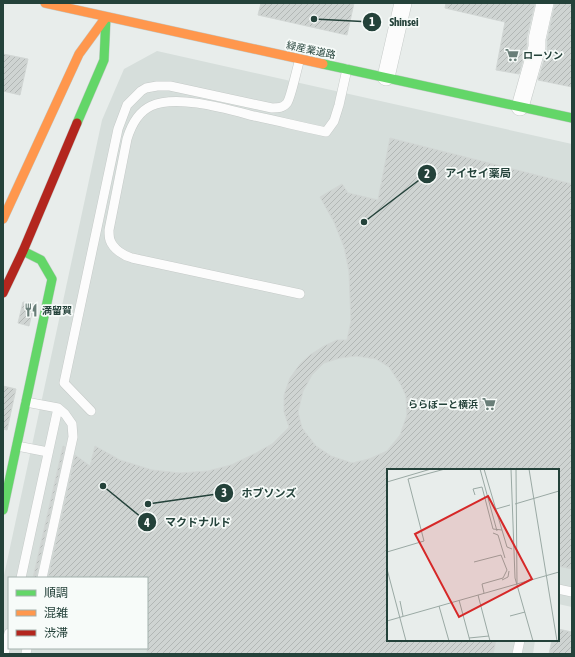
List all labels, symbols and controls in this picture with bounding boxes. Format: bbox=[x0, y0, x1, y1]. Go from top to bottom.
callout: Shinsei bbox=[362, 10, 427, 33]
text: 1 bbox=[369, 15, 375, 29]
text: Shinsei bbox=[389, 16, 419, 28]
street label: 緑産業道路 bbox=[285, 39, 337, 61]
supermarket icon: ローソン bbox=[504, 47, 520, 63]
place label: ローソン bbox=[523, 50, 563, 61]
callout: アイセイ薬局 bbox=[417, 162, 519, 185]
text: 2 bbox=[424, 167, 430, 181]
text: アイセイ薬局 bbox=[445, 167, 511, 179]
restaurant icon: 満留賀 bbox=[23, 302, 39, 318]
place label: 満留賀 bbox=[42, 305, 72, 316]
supermarket icon: ららぽーと横浜 bbox=[481, 396, 497, 412]
place label: ららぽーと横浜 bbox=[408, 399, 478, 410]
inset map bbox=[387, 469, 559, 641]
callout: ホブソンズ bbox=[214, 482, 305, 505]
text: 3 bbox=[221, 486, 227, 500]
text: ホブソンズ bbox=[242, 487, 296, 499]
callout: マクドナルド bbox=[137, 511, 239, 534]
text: 4 bbox=[143, 516, 150, 530]
text: マクドナルド bbox=[165, 516, 231, 528]
legend bbox=[8, 577, 148, 649]
text: 順調 bbox=[44, 586, 68, 600]
text: 混雑 bbox=[44, 606, 68, 620]
text: 渋滞 bbox=[44, 626, 68, 640]

